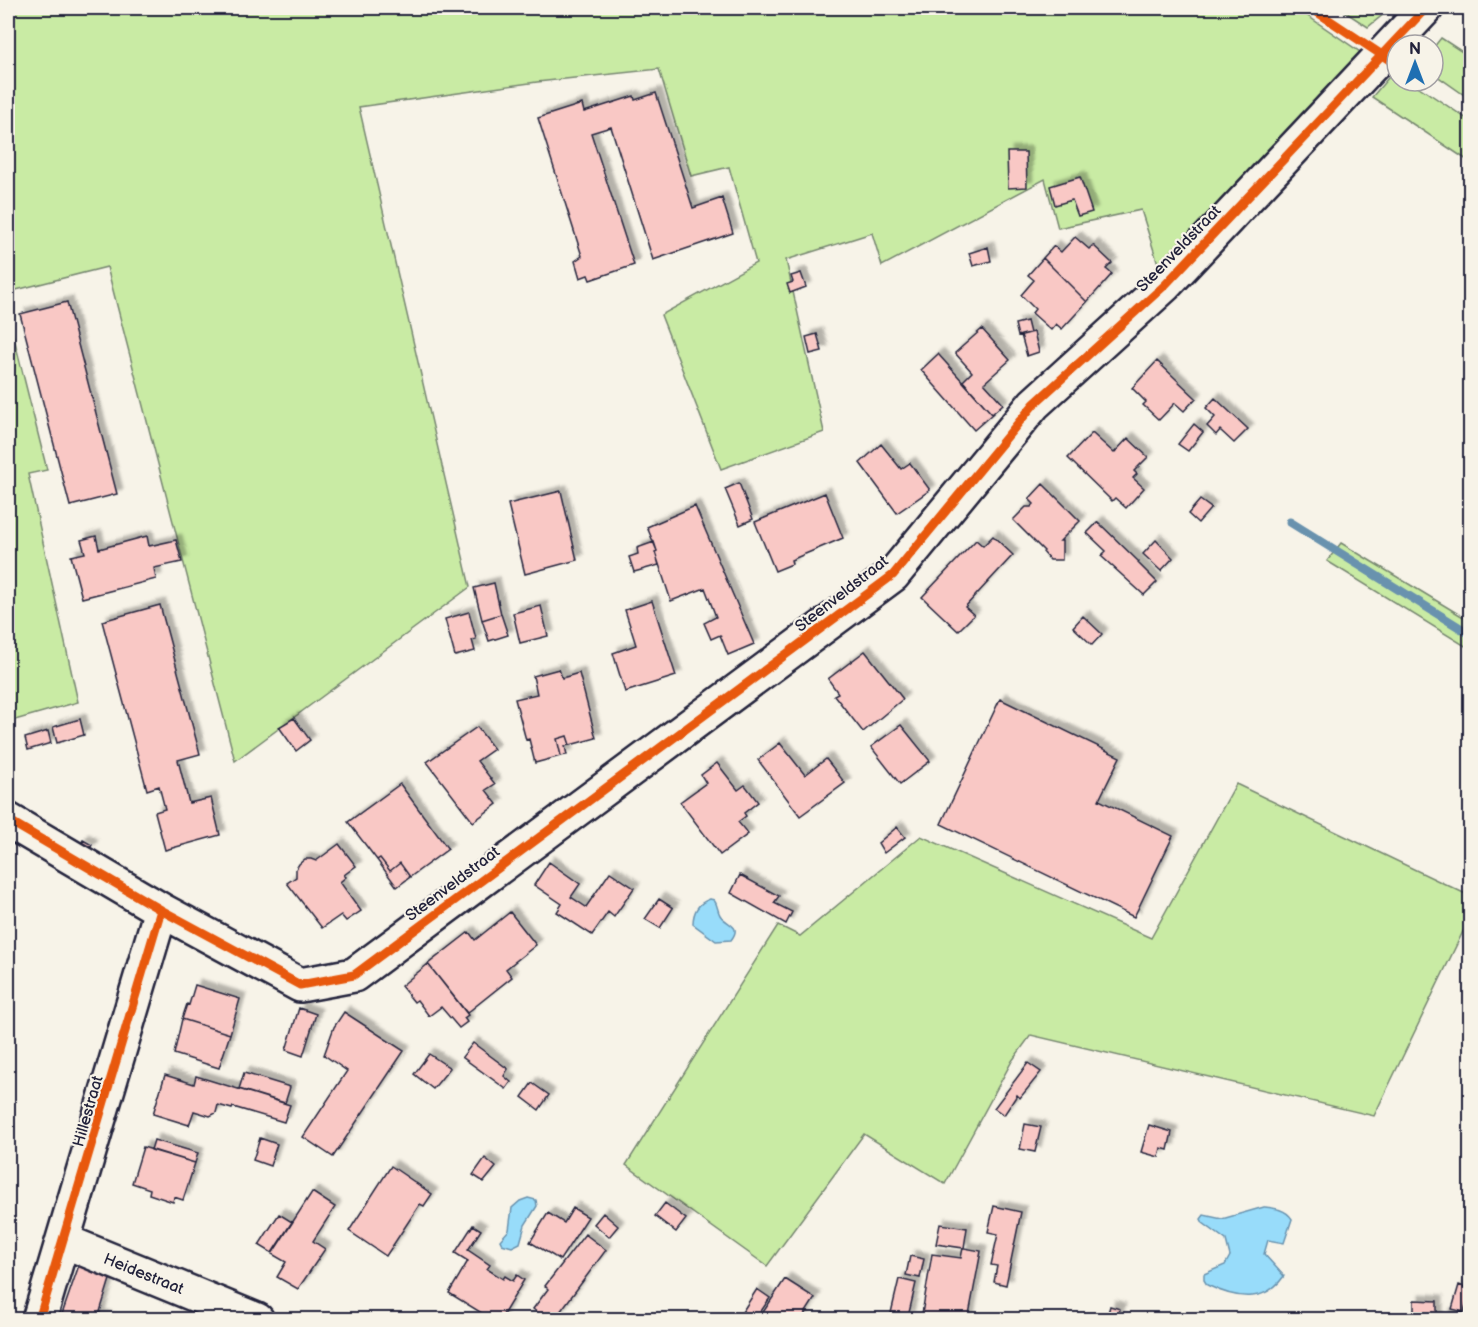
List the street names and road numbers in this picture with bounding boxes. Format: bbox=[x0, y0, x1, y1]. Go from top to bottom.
street label: Steenveldstraat bbox=[1133, 202, 1225, 296]
street label: Steenveldstraat bbox=[792, 552, 892, 636]
street label: Steenveldstraat bbox=[402, 843, 504, 926]
street label: Hillestraat bbox=[69, 1073, 108, 1149]
street label: Heidestraat bbox=[101, 1250, 186, 1299]

